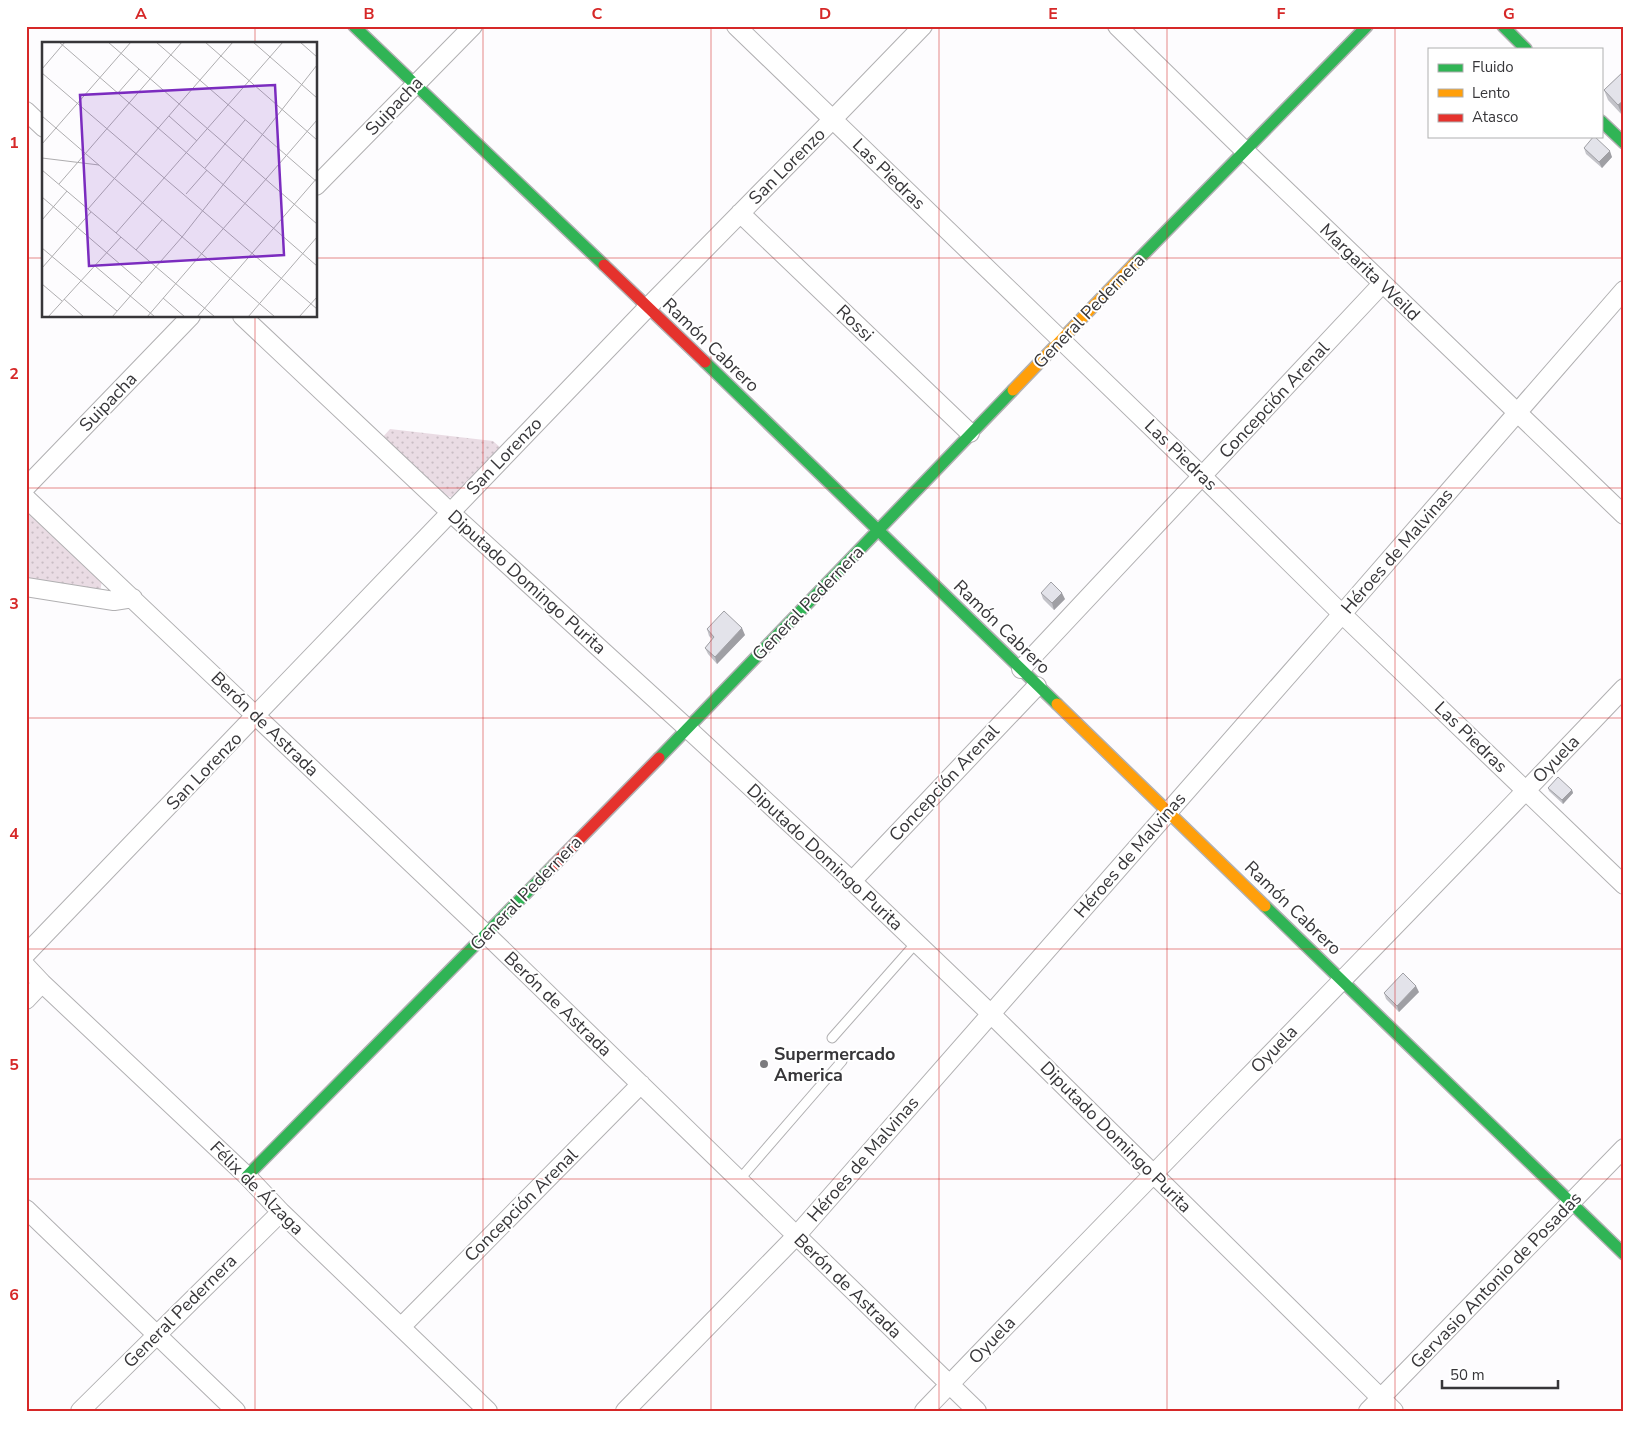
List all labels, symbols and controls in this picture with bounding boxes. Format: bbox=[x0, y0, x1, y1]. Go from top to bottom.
text: A bbox=[135, 3, 147, 25]
text: B bbox=[363, 3, 375, 25]
text: C bbox=[592, 3, 603, 25]
text: D bbox=[819, 3, 831, 25]
text: E bbox=[1048, 3, 1058, 25]
text: F bbox=[1277, 3, 1286, 25]
text: G bbox=[1503, 3, 1515, 25]
inset map bbox=[42, 42, 318, 318]
legend bbox=[1428, 48, 1602, 138]
text: Fluido bbox=[1472, 57, 1514, 77]
street label: Suipacha bbox=[360, 71, 428, 141]
text: Lento bbox=[1472, 83, 1510, 103]
text: Atasco bbox=[1472, 107, 1518, 127]
street label: San Lorenzo bbox=[743, 122, 831, 210]
text: 1 bbox=[9, 132, 19, 154]
street label: Las Piedras bbox=[847, 133, 931, 215]
street label: Margarita Weild bbox=[1315, 218, 1425, 326]
street label: General Pedernera bbox=[1028, 248, 1150, 374]
street label: Ramón Cabrero bbox=[657, 293, 765, 397]
street label: Rossi bbox=[831, 299, 879, 347]
street label: Concepción Arenal bbox=[1214, 336, 1335, 464]
text: 2 bbox=[9, 363, 19, 385]
street label: Suipacha bbox=[74, 367, 142, 437]
street label: San Lorenzo bbox=[461, 412, 547, 500]
street label: Las Piedras bbox=[1139, 414, 1223, 496]
street label: Héroes de Malvinas bbox=[1336, 483, 1458, 619]
street label: Diputado Domingo Purita bbox=[443, 504, 611, 660]
street label: General Pedernera bbox=[747, 540, 869, 666]
street label: Ramón Cabrero bbox=[948, 575, 1056, 679]
text: 3 bbox=[9, 593, 19, 615]
street label: Berón de Astrada bbox=[206, 666, 324, 782]
street label: Las Piedras bbox=[1429, 696, 1513, 778]
street label: Concepción Arenal bbox=[884, 719, 1005, 847]
street label: San Lorenzo bbox=[161, 727, 247, 815]
street label: Oyuela bbox=[1527, 730, 1585, 788]
street label: Diputado Domingo Purita bbox=[742, 778, 908, 936]
street label: Héroes de Malvinas bbox=[1069, 787, 1191, 923]
text: 4 bbox=[9, 823, 19, 845]
street label: General Pedernera bbox=[465, 830, 587, 956]
street label: Ramón Cabrero bbox=[1239, 856, 1347, 960]
street label: Berón de Astrada bbox=[499, 946, 617, 1062]
street label: Oyuela bbox=[1245, 1020, 1303, 1078]
place label: Supermercado America bbox=[774, 1042, 895, 1087]
text: 5 bbox=[9, 1054, 19, 1076]
street label: Diputado Domingo Purita bbox=[1035, 1056, 1197, 1218]
marker: Supermercado America bbox=[758, 1058, 770, 1070]
street label: Héroes de Malvinas bbox=[802, 1091, 924, 1227]
street label: Félix de Álzaga bbox=[205, 1136, 309, 1240]
street label: Concepción Arenal bbox=[459, 1143, 583, 1267]
street label: Gervasio Antonio de Posadas bbox=[1405, 1186, 1587, 1374]
street label: Berón de Astrada bbox=[789, 1228, 907, 1344]
street label: General Pedernera bbox=[118, 1249, 242, 1373]
text: 6 bbox=[9, 1284, 19, 1306]
street label: Oyuela bbox=[963, 1311, 1021, 1369]
scale bar bbox=[1442, 1357, 1559, 1389]
text: 50 m bbox=[1450, 1365, 1485, 1385]

